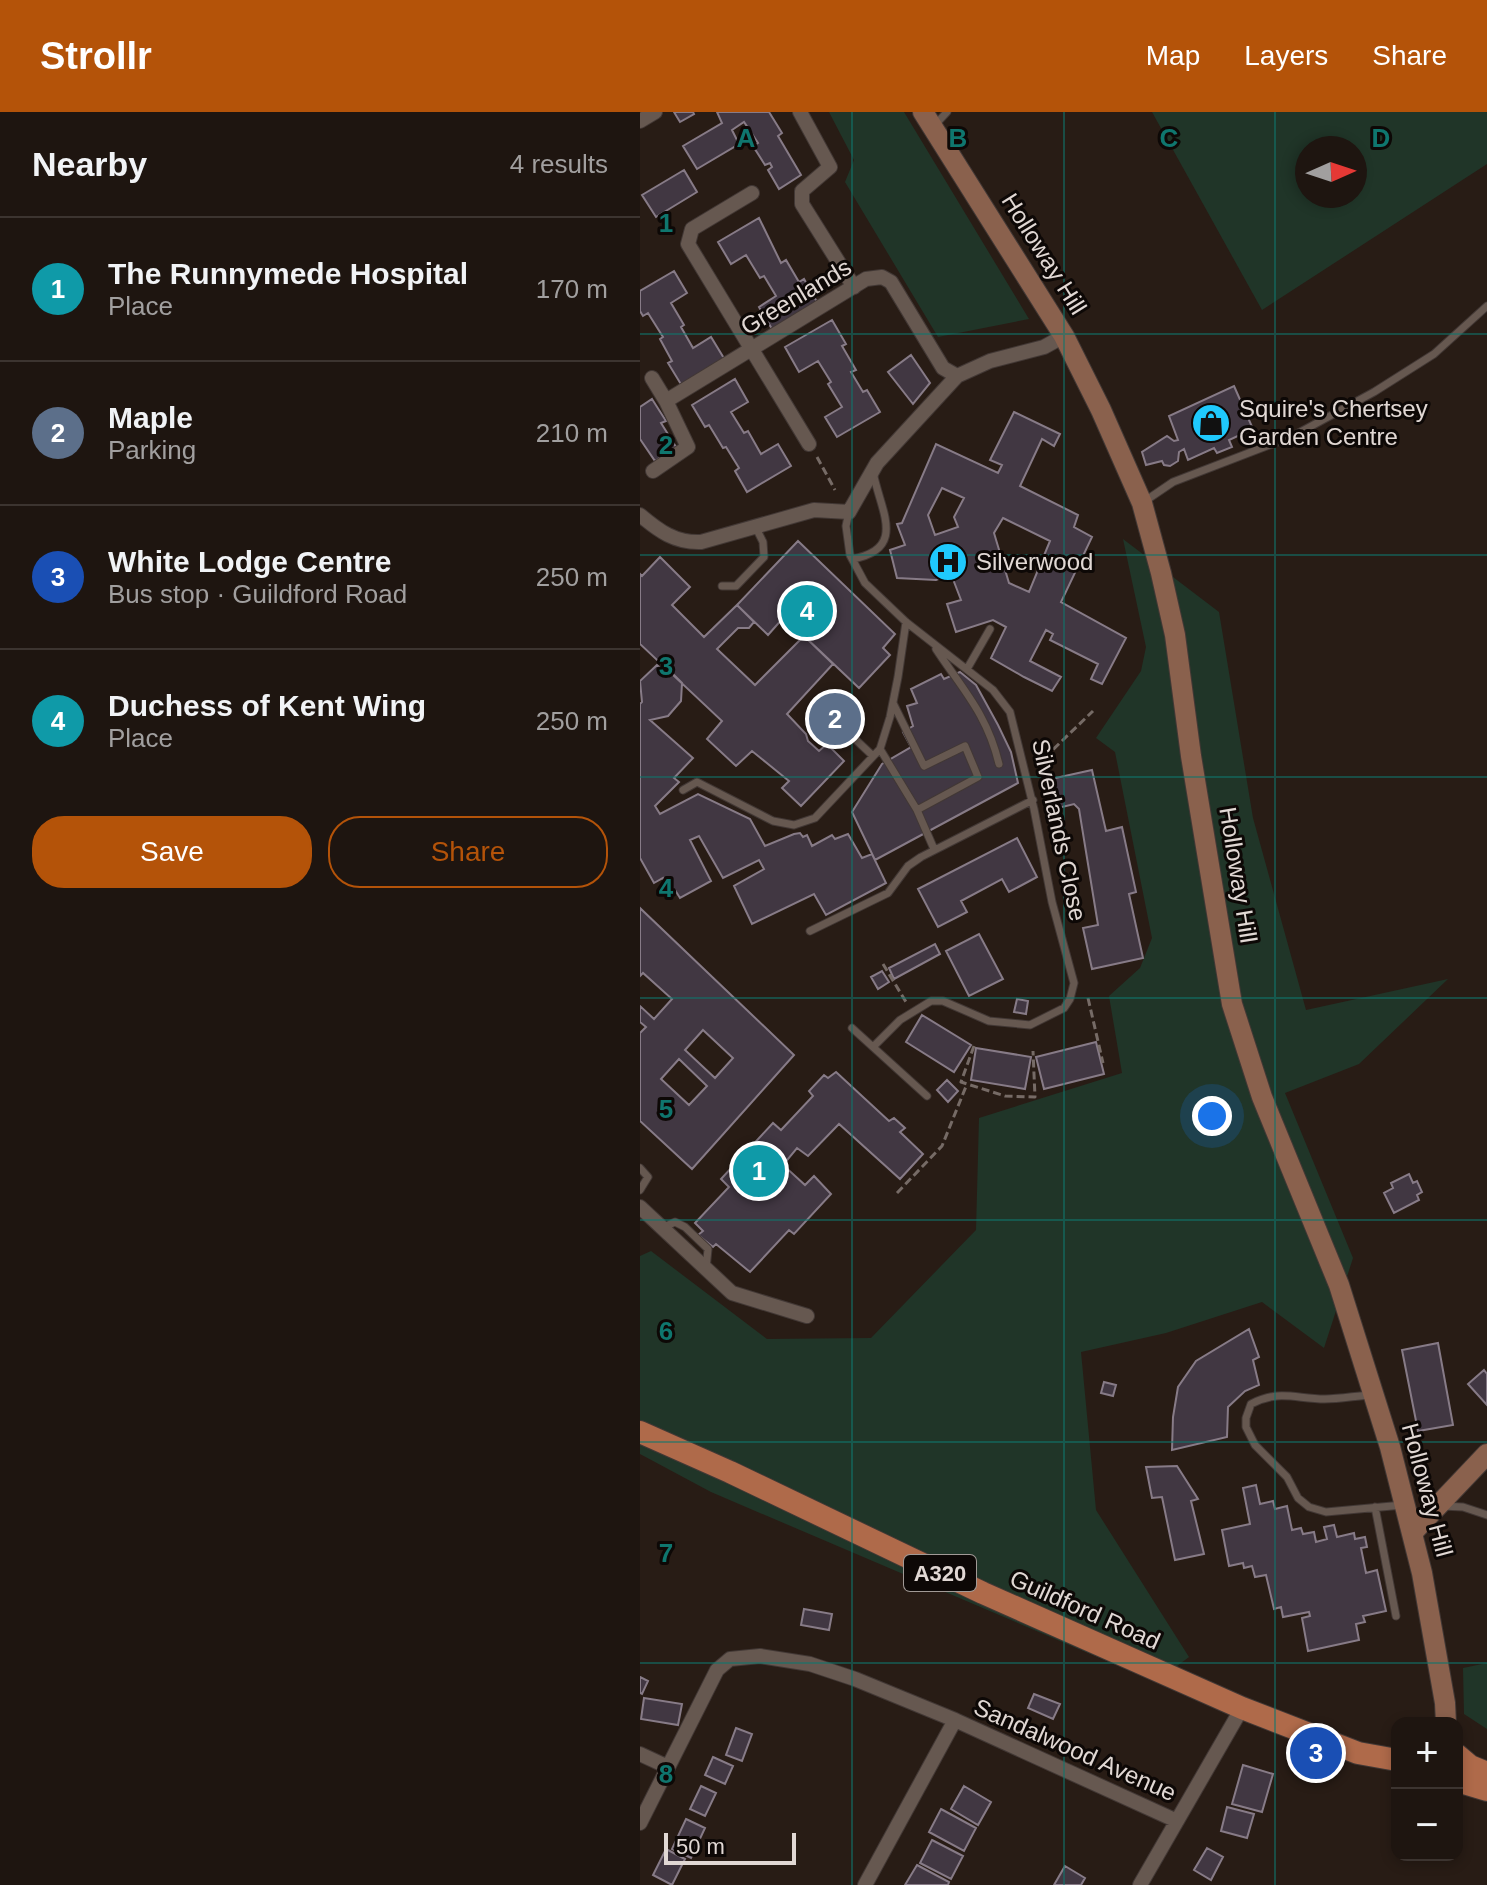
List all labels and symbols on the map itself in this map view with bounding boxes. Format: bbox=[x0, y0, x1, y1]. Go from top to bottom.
text: A bbox=[737, 123, 756, 153]
text: B bbox=[949, 123, 967, 153]
text: C bbox=[1160, 123, 1179, 153]
text: D bbox=[1372, 123, 1390, 153]
north arrow bbox=[1295, 136, 1367, 208]
street label: Holloway Hill bbox=[997, 188, 1092, 319]
text: 1 bbox=[659, 208, 673, 238]
street label: Greenlands bbox=[736, 253, 856, 340]
place label: Squire's Chertsey Garden Centre bbox=[1239, 395, 1428, 450]
shop icon: Squire's Chertsey Garden Centre bbox=[1190, 402, 1232, 444]
text: 2 bbox=[659, 430, 673, 460]
hospital icon: Silverwood bbox=[927, 541, 969, 583]
place label: Silverwood bbox=[976, 548, 1093, 575]
pin: 4 bbox=[781, 581, 833, 641]
text: 3 bbox=[659, 651, 673, 681]
pin: 2 bbox=[809, 689, 861, 749]
street label: Silverlands Close bbox=[1027, 736, 1092, 923]
street label: Holloway Hill bbox=[1214, 805, 1263, 945]
text: 4 bbox=[659, 873, 674, 903]
text: 5 bbox=[659, 1094, 673, 1124]
your location bbox=[1192, 1096, 1232, 1136]
pin: 1 bbox=[733, 1141, 785, 1201]
text: 6 bbox=[659, 1316, 673, 1346]
street label: Holloway Hill bbox=[1397, 1420, 1458, 1560]
text: 7 bbox=[659, 1538, 673, 1568]
road number: A320 bbox=[904, 1555, 976, 1591]
street label: Guildford Road bbox=[1006, 1564, 1164, 1655]
street label: Sandalwood Avenue bbox=[970, 1693, 1180, 1806]
pin: 3 bbox=[1290, 1723, 1342, 1783]
text: 8 bbox=[659, 1759, 673, 1789]
scale bar bbox=[664, 1829, 796, 1865]

